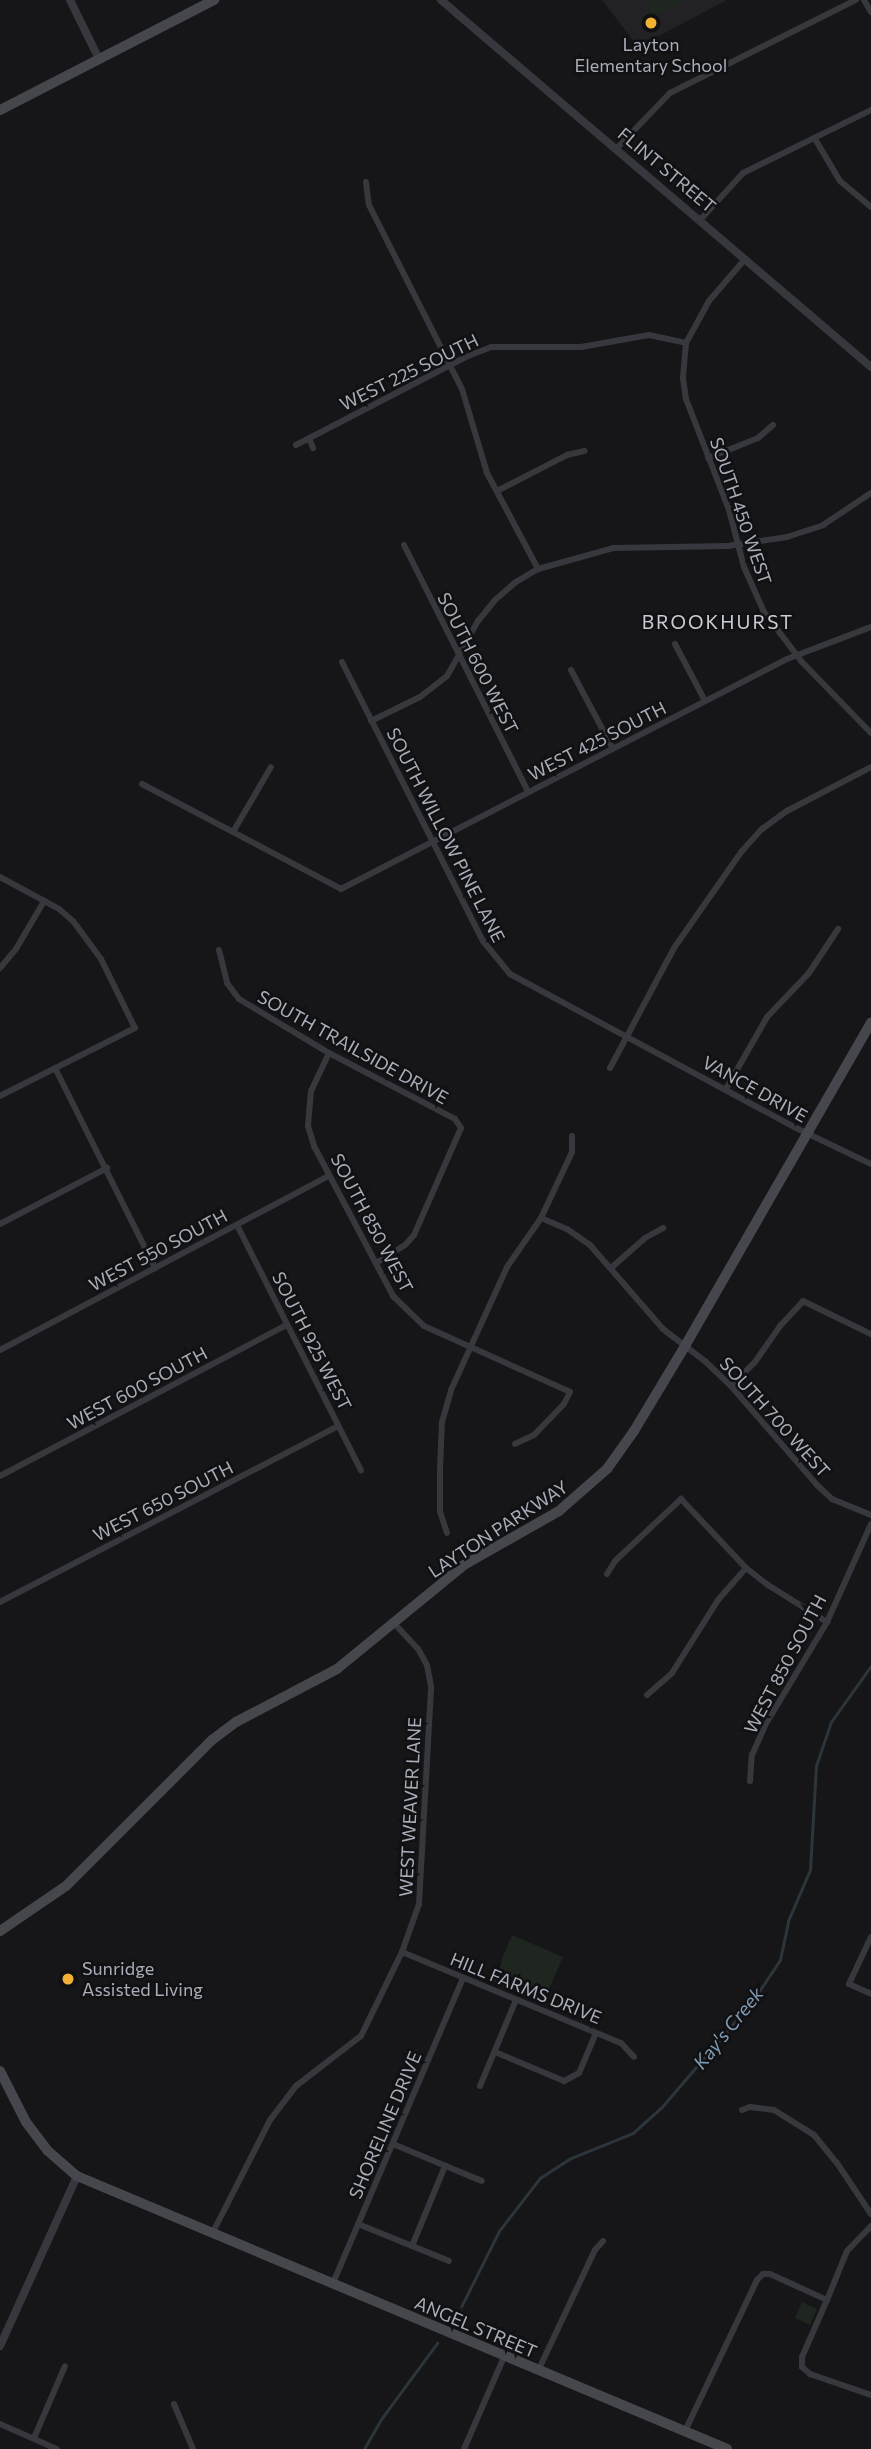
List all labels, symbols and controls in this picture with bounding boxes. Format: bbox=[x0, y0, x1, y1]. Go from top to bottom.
marker: Layton Elementary School bbox=[643, 15, 659, 31]
place label: Layton Elementary School bbox=[575, 34, 727, 76]
street label: FLINT STREET bbox=[614, 123, 720, 217]
street label: WEST 225 SOUTH bbox=[336, 329, 482, 415]
street label: SOUTH 450 WEST bbox=[706, 435, 776, 587]
street label: SOUTH 600 WEST bbox=[433, 589, 523, 737]
district label: BROOKHURST bbox=[643, 611, 793, 633]
street label: WEST 425 SOUTH bbox=[524, 697, 670, 785]
street label: SOUTH WILLOW PINE LANE bbox=[382, 724, 510, 946]
street label: SOUTH TRAILSIDE DRIVE bbox=[254, 986, 452, 1108]
street label: VANCE DRIVE bbox=[699, 1051, 811, 1127]
street label: SOUTH 850 WEST bbox=[326, 1150, 418, 1296]
street label: WEST 550 SOUTH bbox=[85, 1204, 231, 1296]
street label: SOUTH 925 WEST bbox=[268, 1268, 356, 1414]
street label: WEST 600 SOUTH bbox=[63, 1342, 211, 1434]
street label: SOUTH 700 WEST bbox=[715, 1352, 835, 1482]
street label: WEST 650 SOUTH bbox=[89, 1456, 237, 1546]
street label: LAYTON PARKWAY bbox=[424, 1476, 572, 1582]
street label: WEST 850 SOUTH bbox=[739, 1591, 831, 1737]
street label: WEST WEAVER LANE bbox=[395, 1717, 425, 1897]
street label: HILL FARMS DRIVE bbox=[447, 1948, 605, 2028]
place label: Sunridge Assisted Living bbox=[82, 1958, 203, 2000]
marker: Sunridge Assisted Living bbox=[60, 1971, 76, 1987]
water label: Kay's Creek bbox=[688, 1982, 768, 2074]
street label: SHORELINE DRIVE bbox=[344, 2048, 426, 2202]
street label: ANGEL STREET bbox=[412, 2292, 540, 2362]

